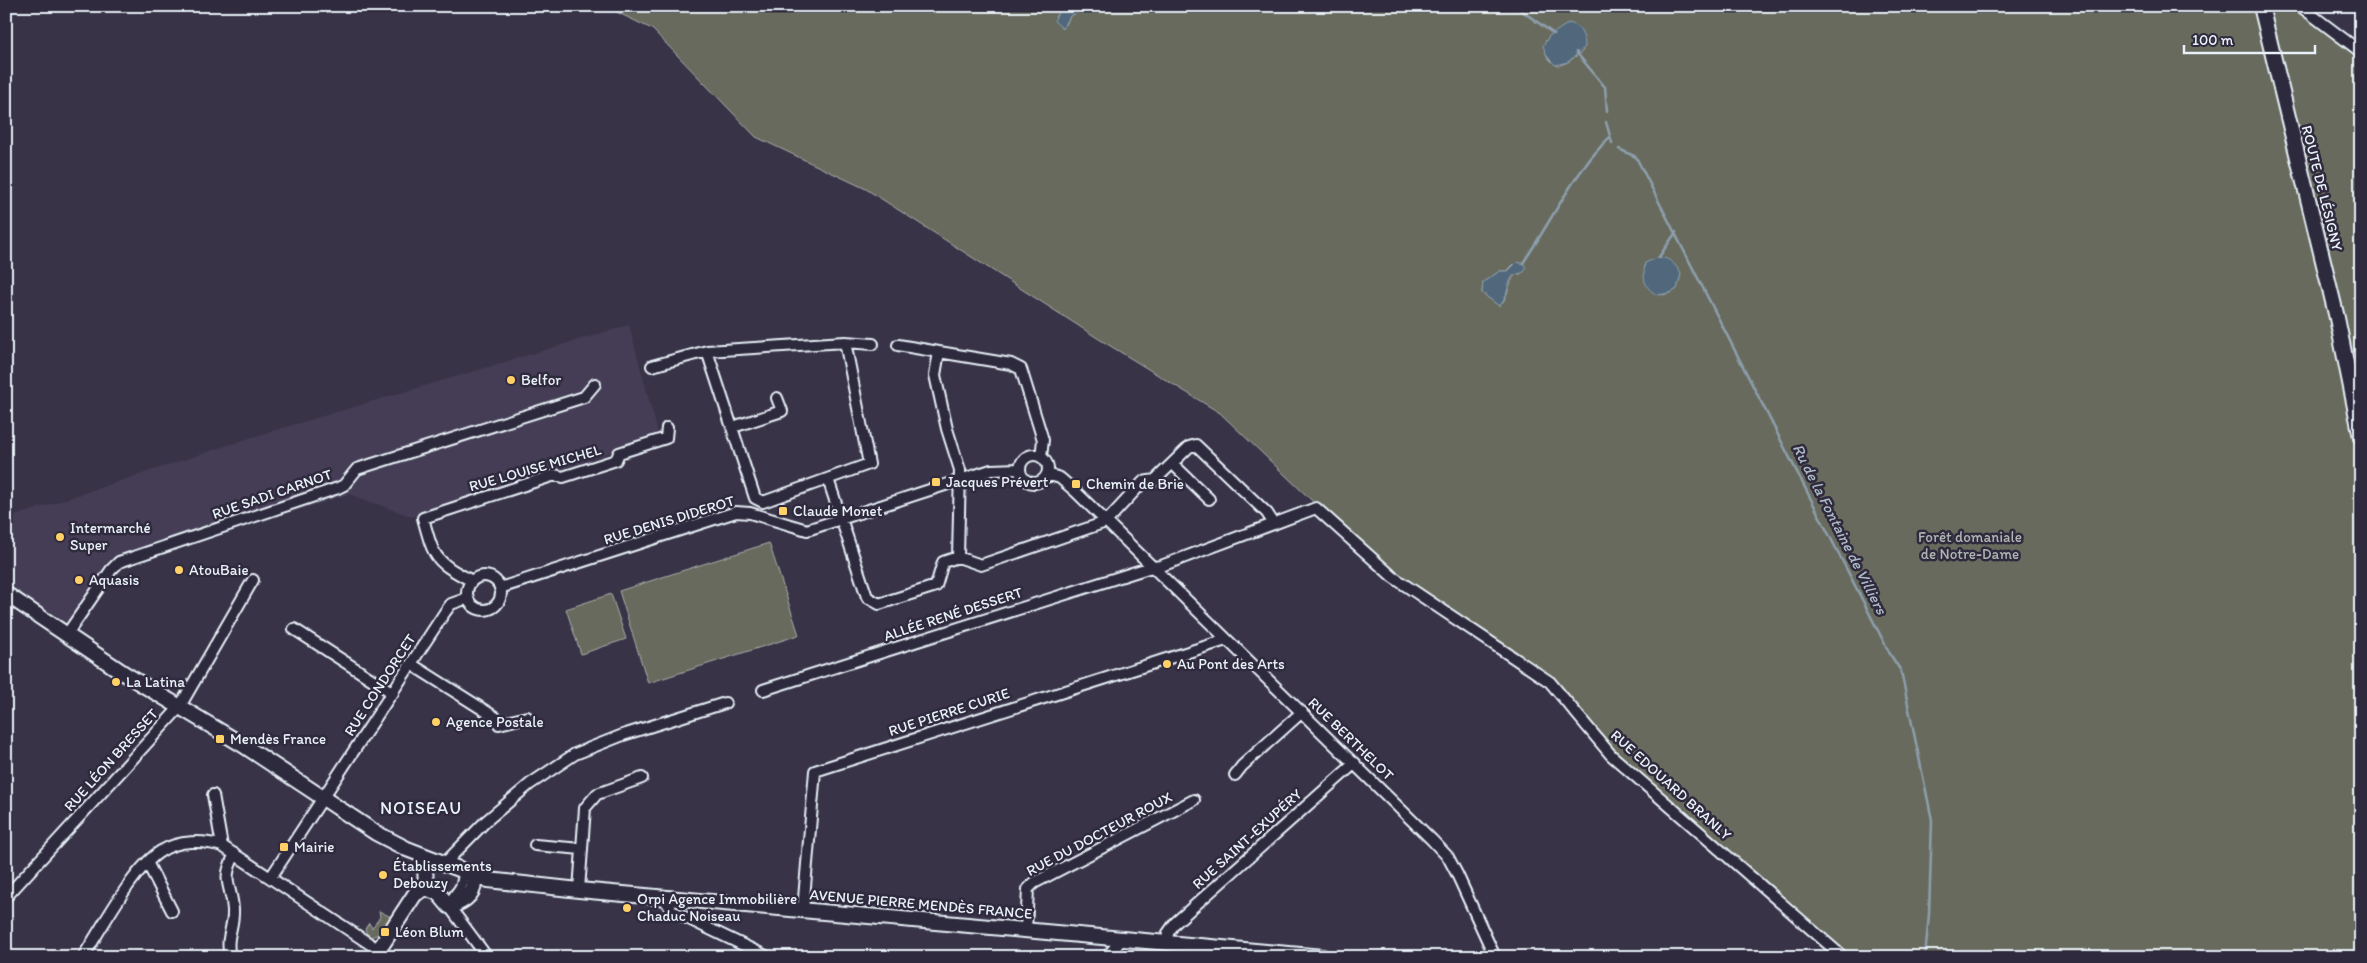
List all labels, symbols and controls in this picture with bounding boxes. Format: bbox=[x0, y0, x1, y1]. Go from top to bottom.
scale bar bbox=[2184, 22, 2316, 54]
text: 100 m bbox=[2192, 31, 2234, 49]
street label: ROUTE DE LÉSIGNY bbox=[2298, 123, 2346, 253]
place label: Belfor bbox=[521, 371, 561, 389]
marker: Belfor bbox=[505, 374, 517, 386]
street label: RUE LOUISE MICHEL bbox=[467, 440, 604, 495]
water label: Ru de la Fontaine de Villiers bbox=[1789, 441, 1892, 618]
street label: RUE SADI CARNOT bbox=[210, 465, 335, 523]
place label: Jacques Prévert bbox=[946, 473, 1049, 491]
place label: Chemin de Brie bbox=[1086, 475, 1184, 493]
marker: Jacques Prévert bbox=[930, 476, 942, 488]
marker: Chemin de Brie bbox=[1070, 478, 1082, 490]
street label: RUE DENIS DIDEROT bbox=[601, 491, 737, 549]
place label: Claude Monet bbox=[793, 502, 883, 520]
marker: Claude Monet bbox=[777, 505, 789, 517]
place label: Intermarché Super bbox=[70, 519, 151, 554]
park label: Forêt domaniale de Notre-Dame bbox=[1918, 528, 2022, 563]
marker: Intermarché Super bbox=[54, 531, 66, 543]
place label: AtouBaie bbox=[189, 561, 249, 579]
marker: AtouBaie bbox=[173, 564, 185, 576]
place label: Aquasis bbox=[89, 571, 139, 589]
marker: Aquasis bbox=[73, 574, 85, 586]
street label: ALLÉE RENÉ DESSERT bbox=[881, 583, 1025, 645]
street label: RUE CONDORCET bbox=[340, 630, 420, 739]
place label: Au Pont des Arts bbox=[1177, 655, 1285, 673]
marker: Au Pont des Arts bbox=[1161, 658, 1173, 670]
place label: La Latina bbox=[126, 673, 185, 691]
marker: La Latina bbox=[110, 676, 122, 688]
street label: RUE PIERRE CURIE bbox=[886, 684, 1012, 740]
street label: RUE BERTHELOT bbox=[1305, 694, 1398, 785]
street label: RUE LÉON BRESSET bbox=[60, 705, 162, 815]
place label: Agence Postale bbox=[446, 713, 544, 731]
marker: Agence Postale bbox=[430, 716, 442, 728]
street label: RUE EDOUARD BRANLY bbox=[1607, 726, 1735, 844]
place label: Mendès France bbox=[230, 730, 326, 748]
marker: Mendès France bbox=[214, 733, 226, 745]
street label: RUE SAINT-EXUPÉRY bbox=[1189, 785, 1306, 893]
street label: RUE DU DOCTEUR ROUX bbox=[1023, 788, 1175, 880]
district label: NOISEAU bbox=[380, 797, 462, 819]
place label: Mairie bbox=[294, 838, 334, 856]
marker: Mairie bbox=[278, 841, 290, 853]
place label: Établissements Debouzy bbox=[393, 857, 492, 892]
marker: Établissements Debouzy bbox=[377, 869, 389, 881]
street label: AVENUE PIERRE MENDÈS FRANCE bbox=[809, 885, 1033, 923]
place label: Orpi Agence Immobilière Chaduc Noiseau bbox=[637, 890, 797, 925]
marker: Orpi Agence Immobilière Chaduc Noiseau bbox=[621, 902, 633, 914]
place label: Léon Blum bbox=[395, 923, 464, 941]
marker: Léon Blum bbox=[379, 926, 391, 938]

